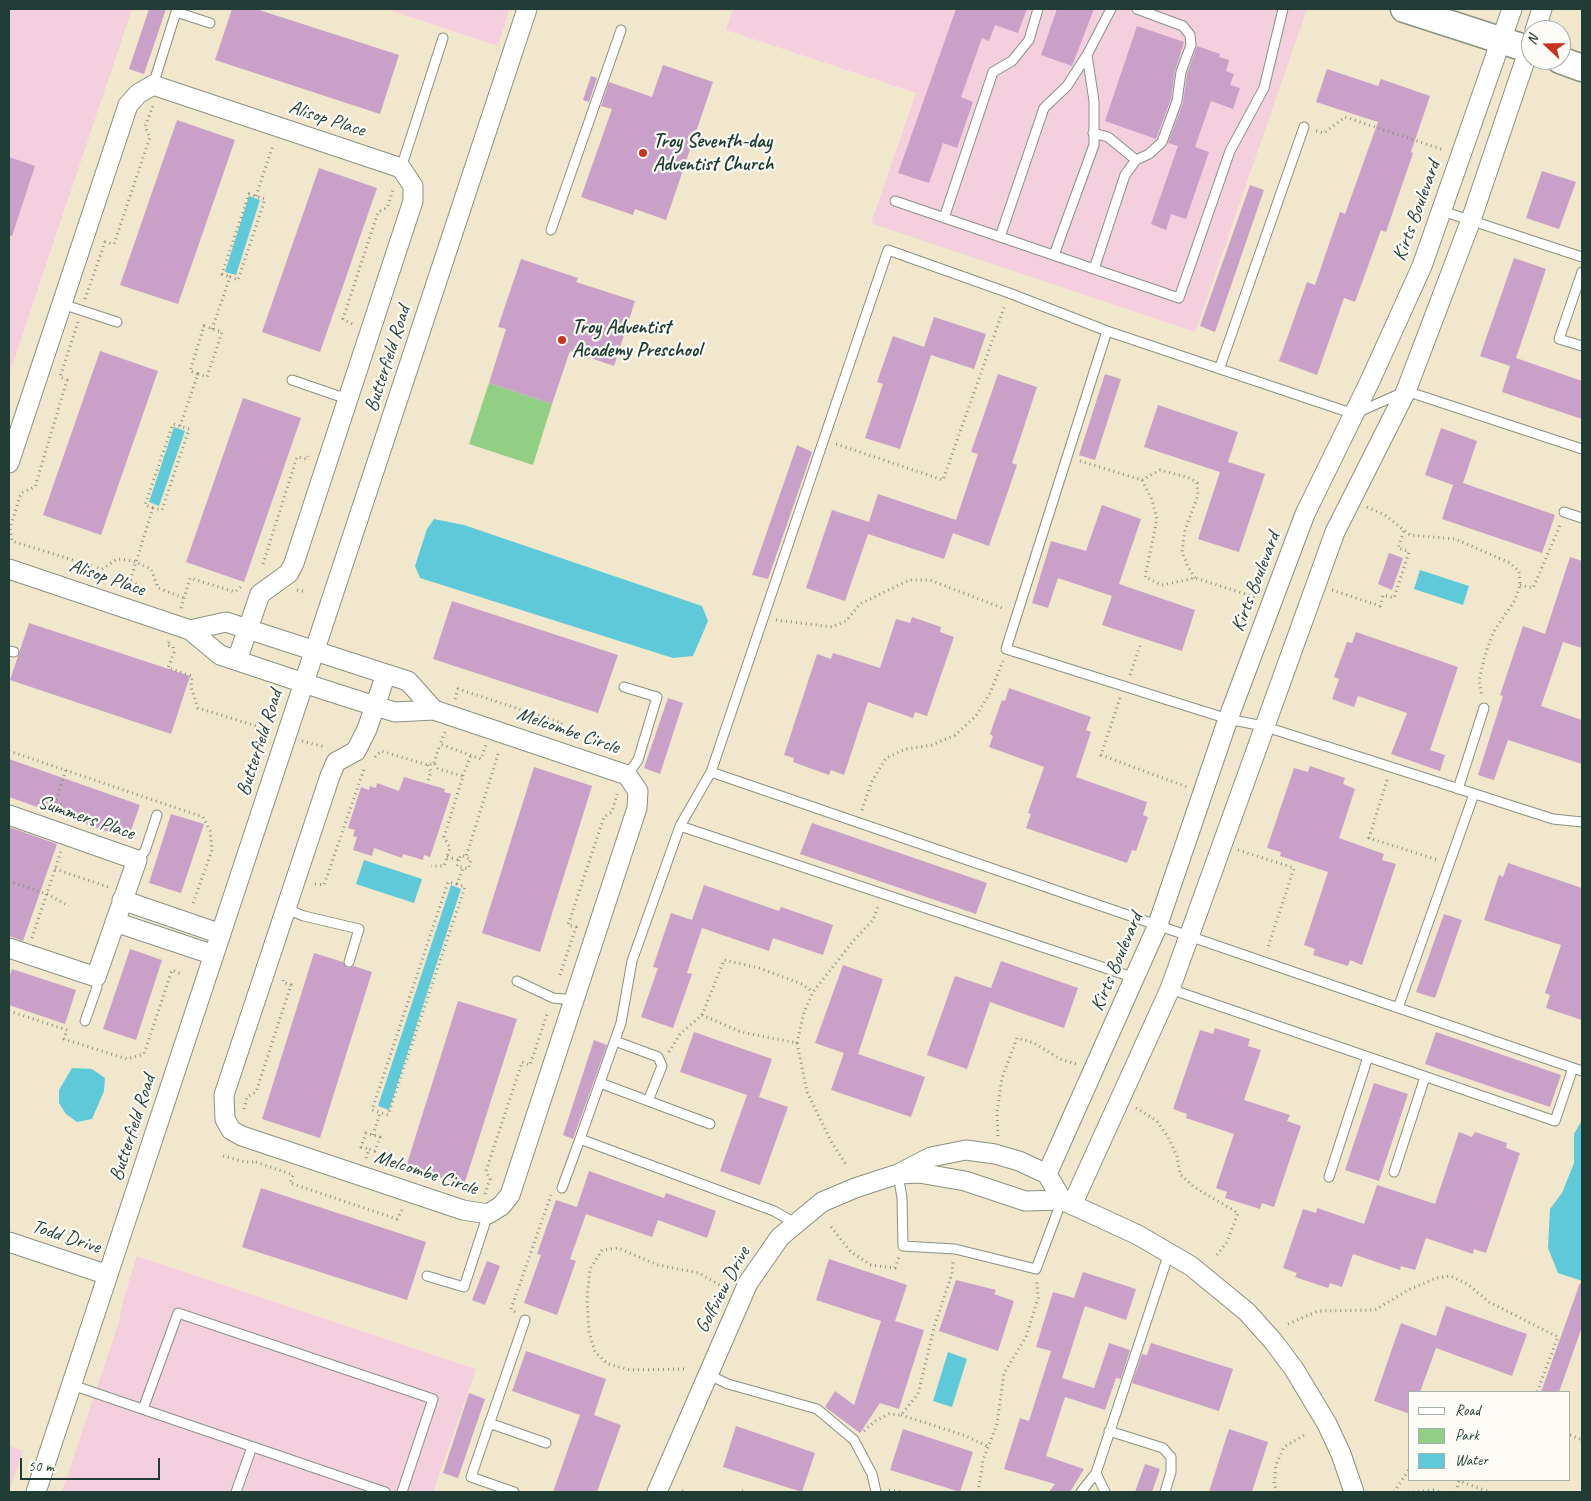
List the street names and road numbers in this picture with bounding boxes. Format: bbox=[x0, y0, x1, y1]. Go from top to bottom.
street label: Alisop Place bbox=[286, 95, 368, 143]
street label: Kirts Boulevard bbox=[1388, 158, 1446, 264]
street label: Butterfield Road bbox=[360, 303, 416, 415]
street label: Kirts Boulevard bbox=[1226, 529, 1286, 635]
street label: Alisop Place bbox=[66, 554, 148, 602]
street label: Butterfield Road bbox=[232, 687, 288, 799]
street label: Melcombe Circle bbox=[513, 702, 623, 760]
street label: Summers Place bbox=[35, 790, 137, 846]
street label: Kirts Boulevard bbox=[1086, 909, 1148, 1015]
street label: Butterfield Road bbox=[105, 1072, 161, 1184]
street label: Melcombe Circle bbox=[371, 1145, 481, 1201]
street label: Todd Drive bbox=[29, 1215, 103, 1259]
street label: Golfview Drive bbox=[690, 1243, 756, 1337]

